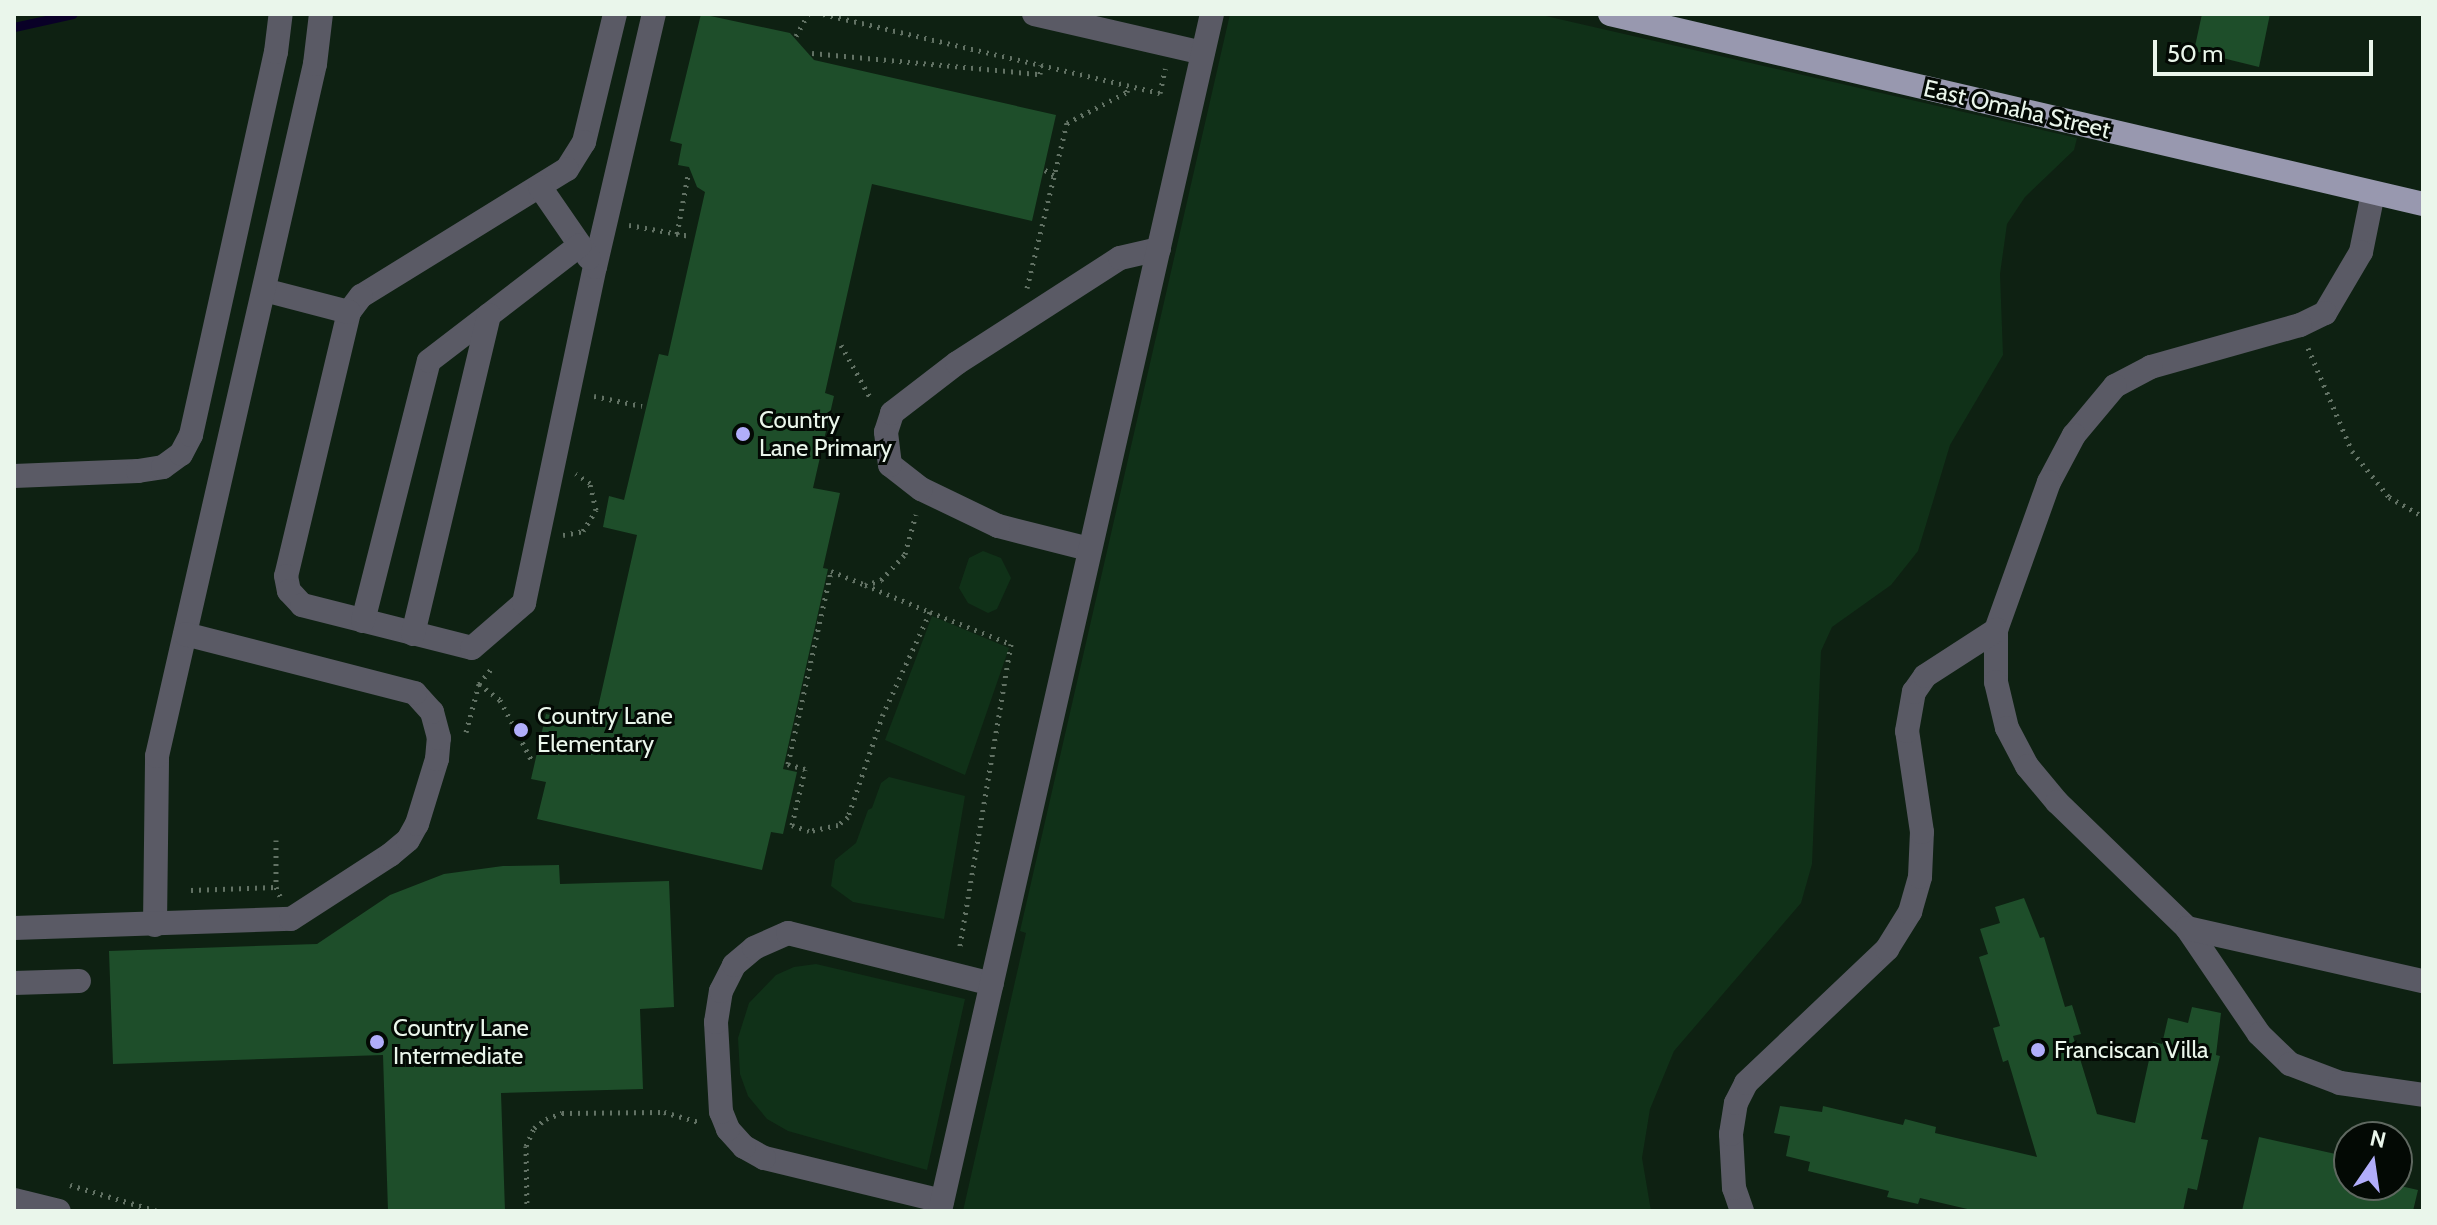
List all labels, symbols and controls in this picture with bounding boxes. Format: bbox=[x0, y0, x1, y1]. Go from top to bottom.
scale bar bbox=[2157, 24, 2377, 74]
text: 50 m bbox=[2167, 39, 2223, 68]
street label: East Omaha Street bbox=[1921, 74, 2113, 144]
place label: Country Lane Primary bbox=[759, 406, 892, 462]
marker: Country Lane Primary bbox=[734, 425, 752, 443]
place label: Country Lane Elementary bbox=[537, 702, 673, 758]
marker: Country Lane Elementary bbox=[512, 721, 530, 739]
place label: Country Lane Intermediate bbox=[393, 1014, 529, 1070]
marker: Country Lane Intermediate bbox=[368, 1033, 386, 1051]
place label: Franciscan Villa bbox=[2054, 1036, 2209, 1064]
marker: Franciscan Villa bbox=[2029, 1041, 2047, 1059]
north arrow bbox=[2333, 1121, 2413, 1201]
text: N bbox=[2367, 1124, 2389, 1154]

